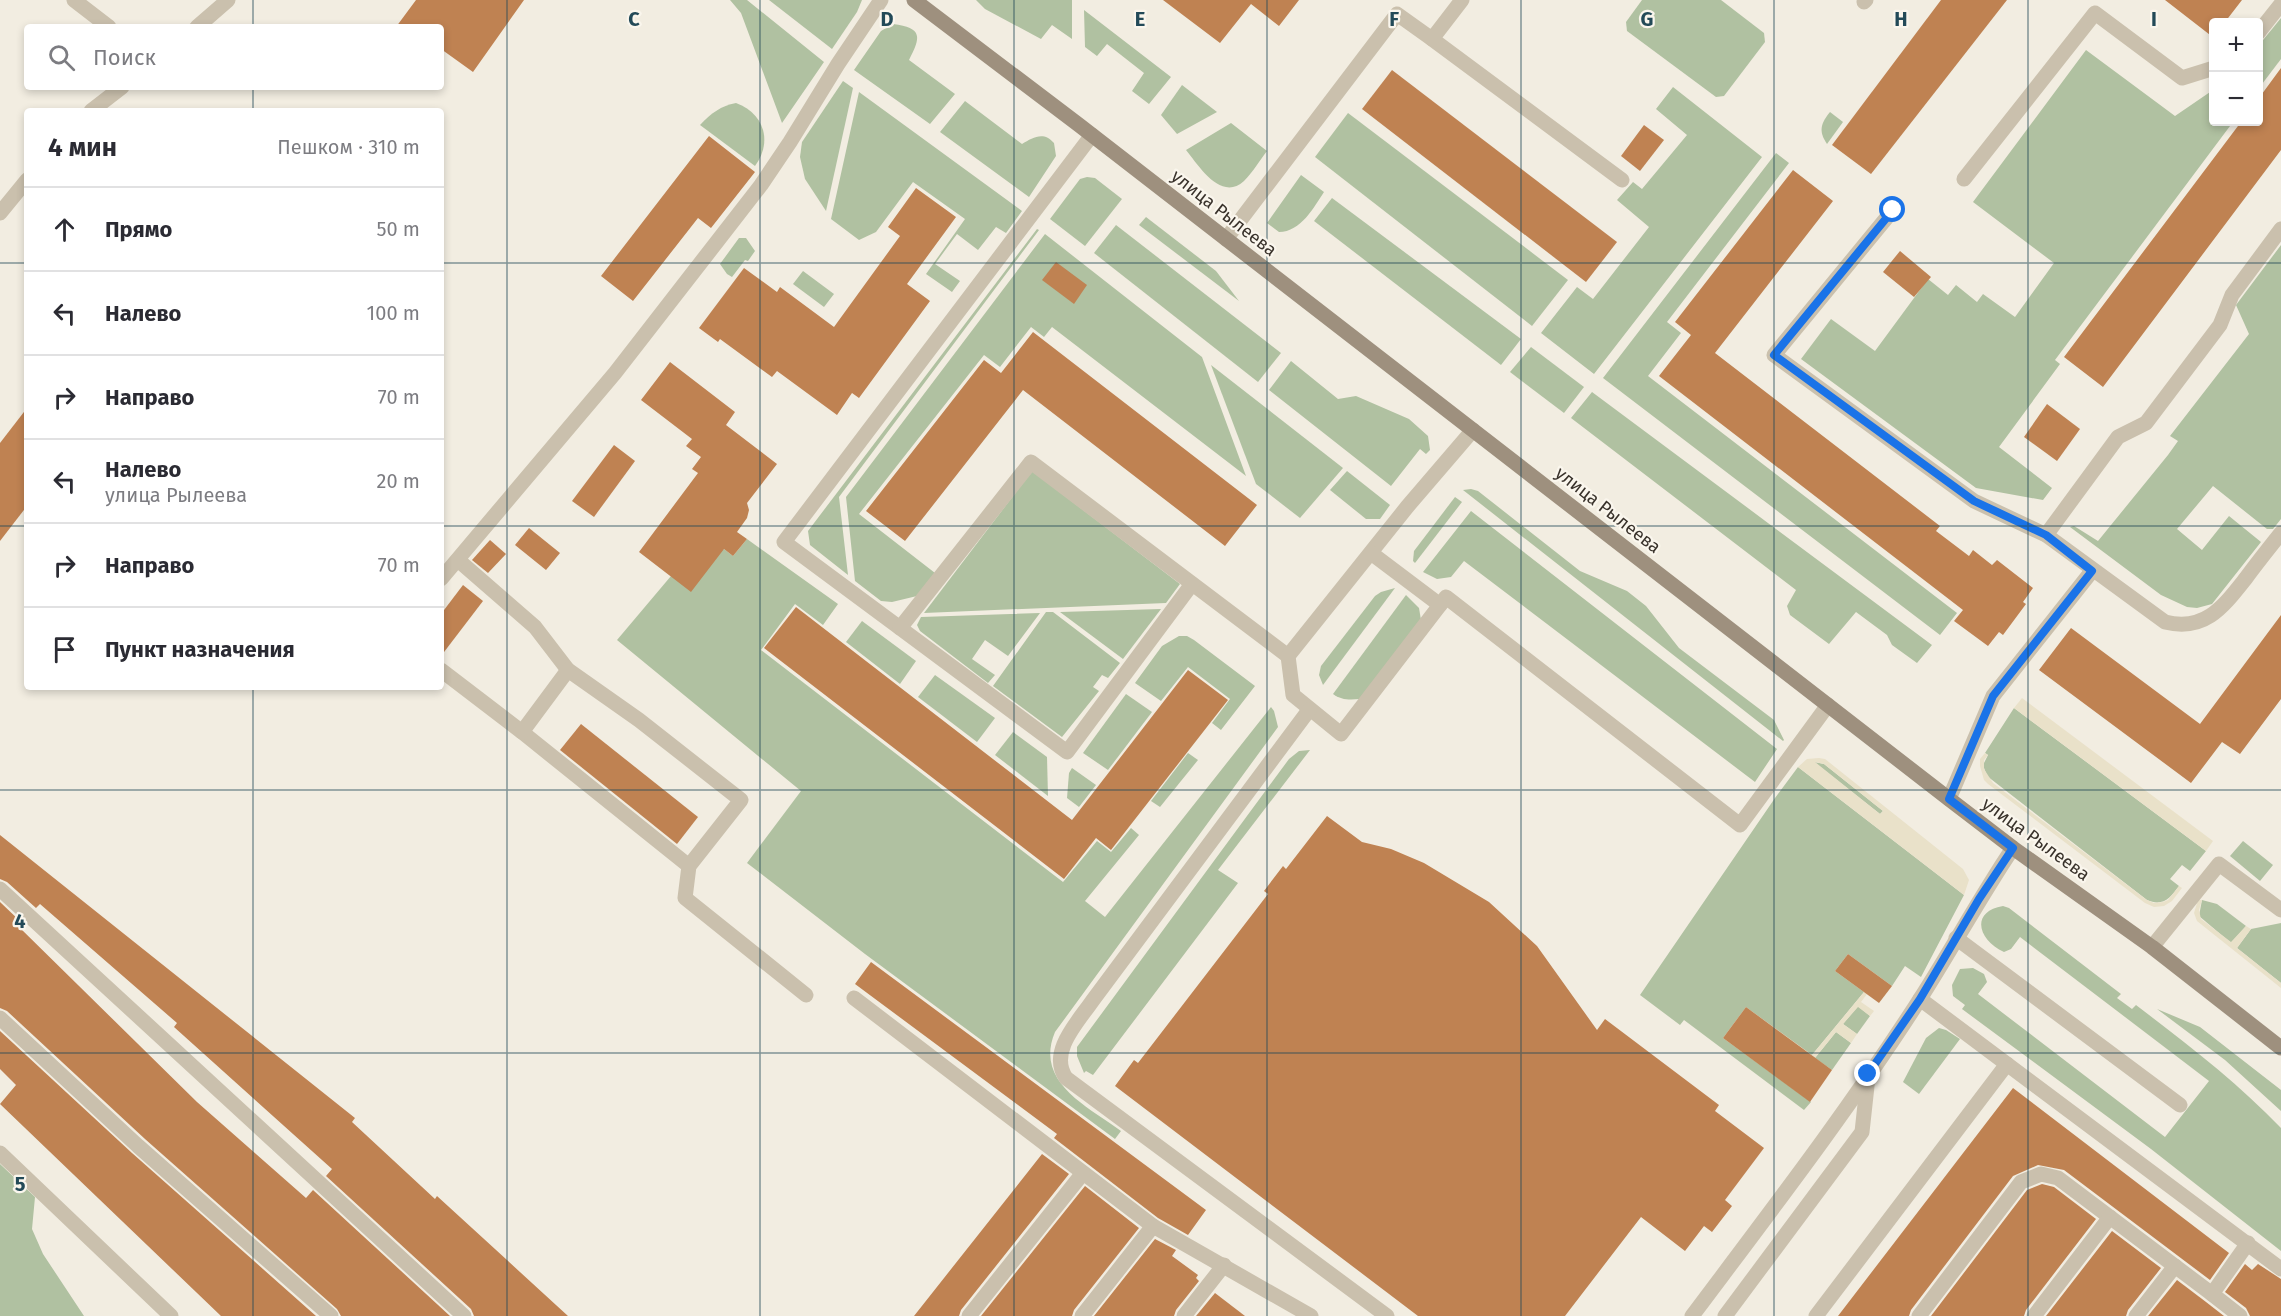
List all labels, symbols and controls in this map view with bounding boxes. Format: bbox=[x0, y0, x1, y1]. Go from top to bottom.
text: C bbox=[628, 7, 640, 31]
text: D bbox=[880, 7, 894, 31]
text: E bbox=[1135, 7, 1145, 31]
text: F bbox=[1389, 7, 1399, 31]
text: G bbox=[1641, 7, 1653, 31]
text: H bbox=[1894, 7, 1908, 31]
text: I bbox=[2151, 7, 2157, 31]
map controls bbox=[2209, 18, 2263, 126]
button: + bbox=[2209, 18, 2263, 72]
search box bbox=[24, 24, 444, 90]
icon: search bbox=[45, 41, 78, 74]
text: Поиск bbox=[93, 44, 156, 71]
button: − bbox=[2209, 72, 2263, 126]
text: 4 мин bbox=[48, 132, 117, 163]
text: Пешком · 310 m bbox=[277, 135, 420, 159]
street label: улица Рылеева bbox=[1167, 165, 1281, 261]
route start bbox=[1879, 196, 1905, 222]
icon: ahead bbox=[48, 213, 81, 246]
text: Прямо bbox=[105, 216, 172, 243]
text: 50 m bbox=[376, 217, 420, 241]
icon: left bbox=[48, 297, 81, 330]
text: Налево bbox=[105, 300, 181, 327]
text: 100 m bbox=[367, 301, 420, 325]
icon: right bbox=[48, 381, 81, 414]
text: Направо bbox=[105, 384, 194, 411]
text: 70 m bbox=[378, 385, 420, 409]
text: Налево bbox=[105, 456, 181, 483]
street label: улица Рылеева bbox=[1551, 462, 1665, 558]
icon: left bbox=[48, 465, 81, 498]
text: 20 m bbox=[377, 469, 420, 493]
text: улица Рылеева bbox=[105, 483, 247, 507]
icon: right bbox=[48, 549, 81, 582]
text: Направо bbox=[105, 552, 194, 579]
text: 70 m bbox=[378, 553, 420, 577]
icon: arrive bbox=[48, 633, 81, 666]
text: Пункт назначения bbox=[105, 636, 295, 663]
street label: улица Рылеева bbox=[1978, 792, 2094, 886]
text: 4 bbox=[14, 909, 26, 933]
route end bbox=[1854, 1060, 1880, 1086]
text: 5 bbox=[15, 1172, 26, 1196]

